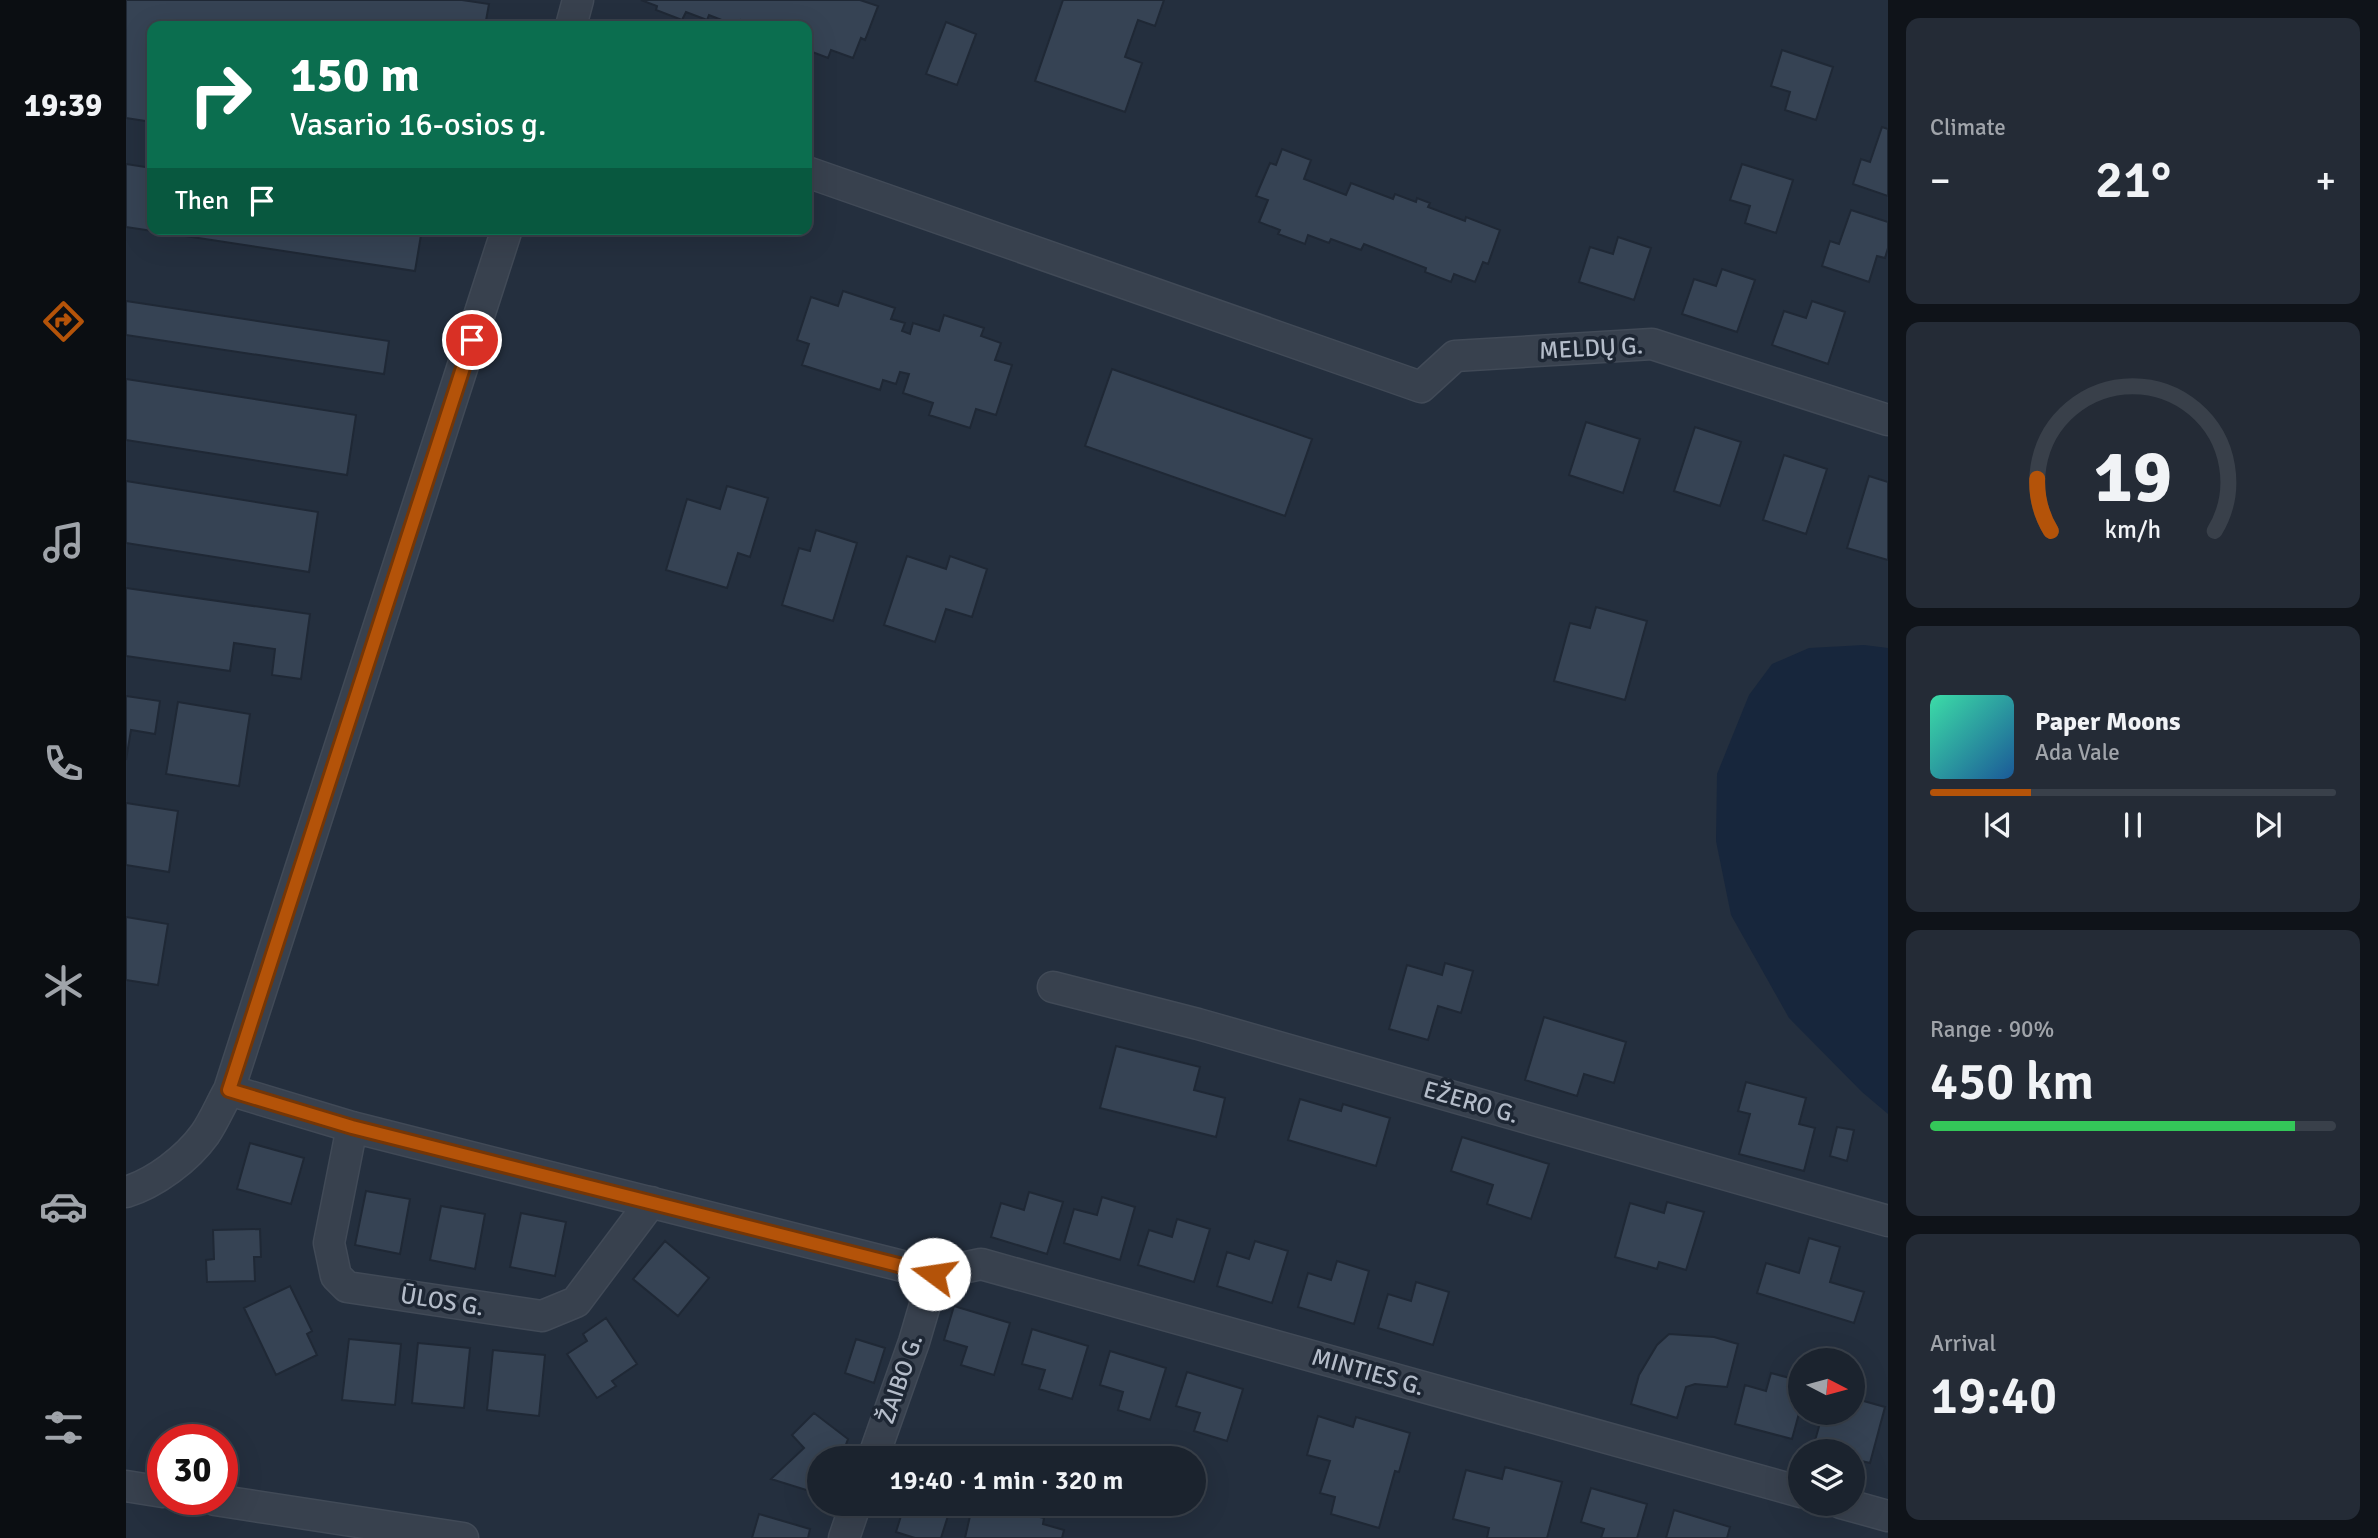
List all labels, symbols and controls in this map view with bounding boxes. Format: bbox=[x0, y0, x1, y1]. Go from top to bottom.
text: 150 m bbox=[290, 45, 420, 105]
icon: right bbox=[175, 49, 266, 140]
text: 19:39 bbox=[24, 86, 102, 125]
text: Vasario 16-osios g. bbox=[290, 105, 546, 144]
text: Climate bbox=[1930, 113, 2006, 142]
text: 21° bbox=[2095, 148, 2171, 212]
text: − bbox=[1930, 157, 1951, 204]
text: + bbox=[2315, 157, 2336, 204]
icon: arrive bbox=[243, 182, 281, 220]
text: Then bbox=[175, 185, 229, 217]
icon: directions bbox=[39, 297, 88, 346]
pin bbox=[442, 310, 502, 370]
icon: arrive bbox=[453, 321, 491, 359]
street label: MELDŲ G. bbox=[1538, 330, 1644, 366]
text: 19 bbox=[2094, 433, 2172, 522]
text: km/h bbox=[2105, 514, 2161, 545]
icon: music bbox=[39, 518, 88, 567]
text: Paper Moons bbox=[2035, 706, 2181, 738]
text: Ada Vale bbox=[2035, 738, 2120, 767]
icon: phone bbox=[39, 739, 88, 788]
icon: previous bbox=[1979, 806, 2017, 844]
icon: pause bbox=[2114, 806, 2152, 844]
icon: next bbox=[2249, 806, 2287, 844]
icon: climate bbox=[39, 961, 88, 1010]
text: Range · 90% bbox=[1930, 1015, 2054, 1044]
text: 450 km bbox=[1930, 1050, 2094, 1114]
street label: EŽERO G. bbox=[1420, 1074, 1522, 1130]
icon: car bbox=[39, 1182, 88, 1231]
position arrow bbox=[897, 1237, 971, 1311]
street label: ŪLOS G. bbox=[398, 1280, 486, 1322]
text: Arrival bbox=[1930, 1329, 1996, 1358]
street label: ŽAIBO G. bbox=[871, 1330, 929, 1428]
street label: MINTIES G. bbox=[1308, 1342, 1428, 1402]
north arrow bbox=[1788, 1348, 1866, 1424]
map controls bbox=[1788, 1348, 1865, 1516]
text: 19:40 bbox=[1930, 1364, 2057, 1428]
icon: filters bbox=[39, 1403, 88, 1452]
speed limit sign: 30 bbox=[147, 1424, 238, 1515]
button: layers bbox=[1788, 1439, 1865, 1516]
text: 19:40 · 1 min · 320 m bbox=[890, 1465, 1123, 1497]

